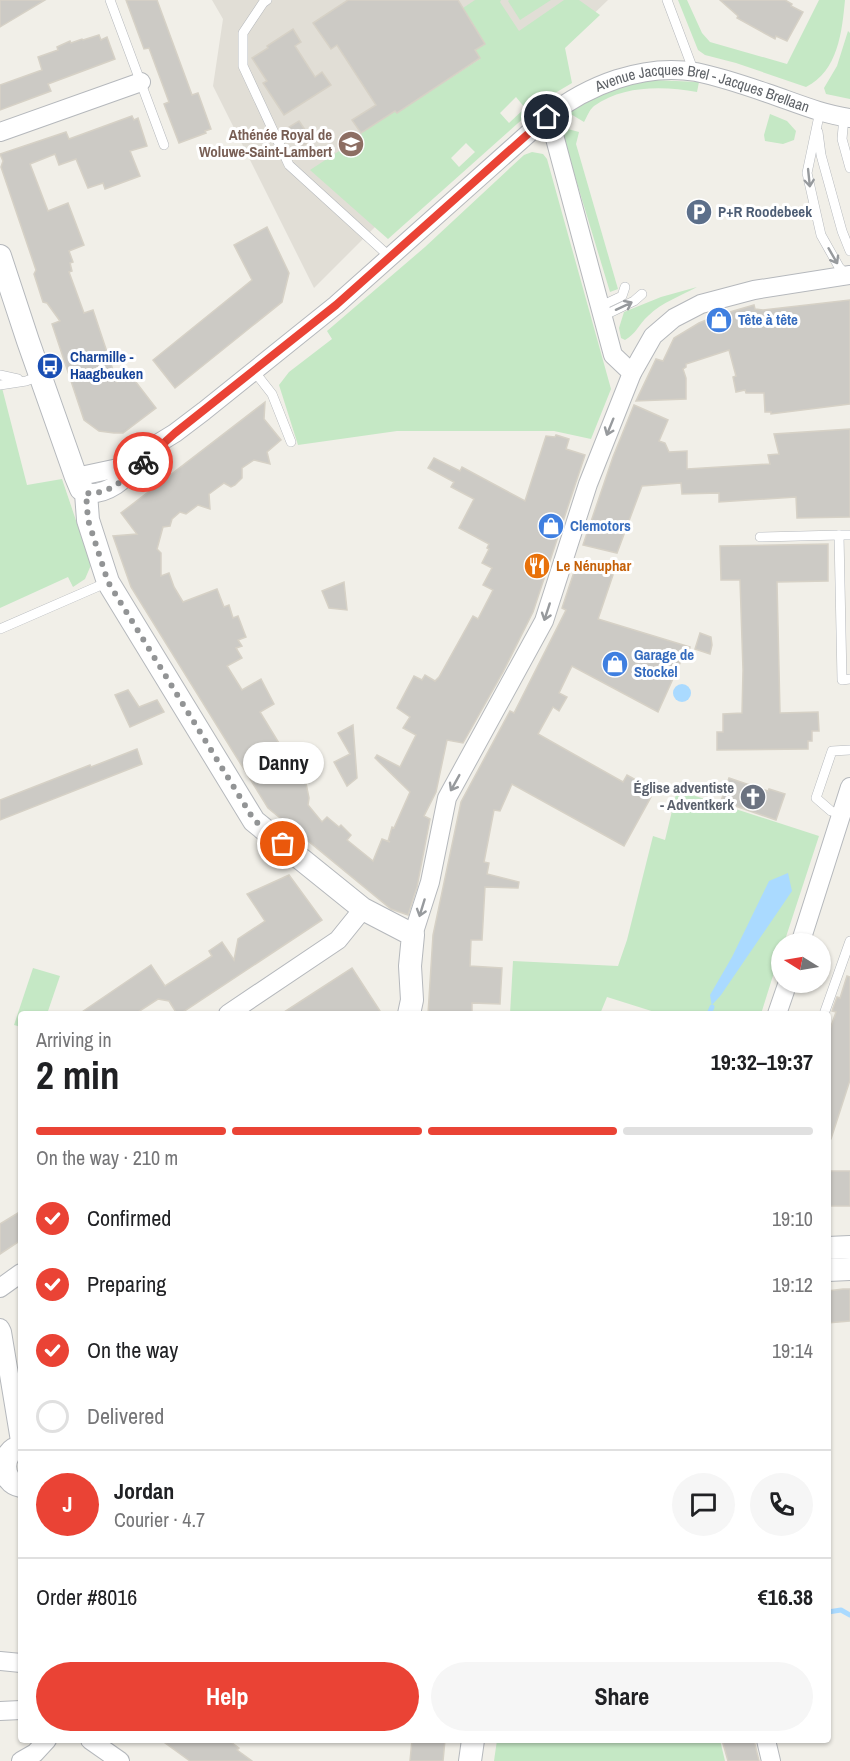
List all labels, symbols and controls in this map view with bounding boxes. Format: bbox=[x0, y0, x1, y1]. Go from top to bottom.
street label: Avenue Jacques Brel - Jacques Brellaan bbox=[590, 59, 813, 117]
pin bbox=[521, 91, 572, 142]
icon: home bbox=[530, 100, 563, 133]
place label: Athénée Royal de Woluwe-Saint-Lambert bbox=[199, 124, 332, 162]
school or university icon: Athénée Royal de Woluwe-Saint-Lambert bbox=[336, 129, 366, 159]
one-way arrow bbox=[804, 168, 815, 187]
parking icon: P+R Roodebeek bbox=[684, 197, 714, 227]
place label: P+R Roodebeek bbox=[718, 201, 812, 222]
one-way arrow bbox=[827, 247, 839, 264]
one-way arrow bbox=[614, 300, 632, 312]
shop icon: Tête à tête bbox=[704, 305, 734, 335]
place label: Tête à tête bbox=[738, 309, 798, 330]
place label: Charmille - Haagbeuken bbox=[70, 346, 143, 384]
bus stop icon: Charmille - Haagbeuken bbox=[35, 351, 65, 381]
one-way arrow bbox=[604, 417, 615, 436]
courier bbox=[113, 432, 173, 492]
icon: bike bbox=[127, 446, 160, 479]
shop icon: Clemotors bbox=[536, 511, 566, 541]
place label: Clemotors bbox=[570, 515, 631, 536]
restaurant icon: Le Nénuphar bbox=[522, 551, 552, 581]
place label: Le Nénuphar bbox=[556, 555, 631, 576]
one-way arrow bbox=[541, 602, 552, 621]
place label: Garage de Stockel bbox=[634, 644, 694, 682]
shop icon: Garage de Stockel bbox=[600, 649, 630, 679]
callout: Danny bbox=[242, 742, 324, 784]
text: Danny bbox=[258, 749, 309, 776]
one-way arrow bbox=[449, 774, 460, 792]
place label: Église adventiste - Adventkerk bbox=[633, 777, 734, 815]
church icon: Église adventiste - Adventkerk bbox=[738, 782, 768, 812]
pin bbox=[257, 818, 308, 869]
icon: bag bbox=[266, 827, 299, 860]
one-way arrow bbox=[416, 898, 427, 917]
north arrow bbox=[771, 933, 831, 993]
map controls bbox=[771, 933, 831, 993]
text: Arriving in bbox=[36, 1026, 112, 1053]
text: 19:32–19:37 bbox=[711, 1047, 813, 1077]
text: 2 min bbox=[36, 1049, 120, 1101]
text: On the way · 210 m bbox=[36, 1144, 178, 1171]
icon: check bbox=[36, 1202, 69, 1235]
text: Confirmed bbox=[87, 1203, 171, 1233]
text: 19:10 bbox=[772, 1205, 813, 1232]
icon: check bbox=[36, 1268, 69, 1301]
text: Preparing bbox=[87, 1269, 166, 1299]
text: 19:12 bbox=[772, 1271, 813, 1298]
icon: check bbox=[36, 1334, 69, 1367]
text: On the way bbox=[87, 1335, 178, 1365]
text: 19:14 bbox=[772, 1337, 813, 1364]
text: Delivered bbox=[87, 1401, 164, 1431]
button: chat bbox=[672, 1473, 735, 1536]
button: phone bbox=[750, 1473, 813, 1536]
text: Jordan bbox=[114, 1476, 174, 1506]
text: J bbox=[62, 1489, 73, 1519]
text: Courier · 4.7 bbox=[114, 1506, 205, 1533]
text: Order #8016 bbox=[36, 1582, 137, 1612]
text: €16.38 bbox=[758, 1582, 813, 1612]
button: Help bbox=[36, 1662, 419, 1731]
button: Share bbox=[431, 1662, 813, 1731]

